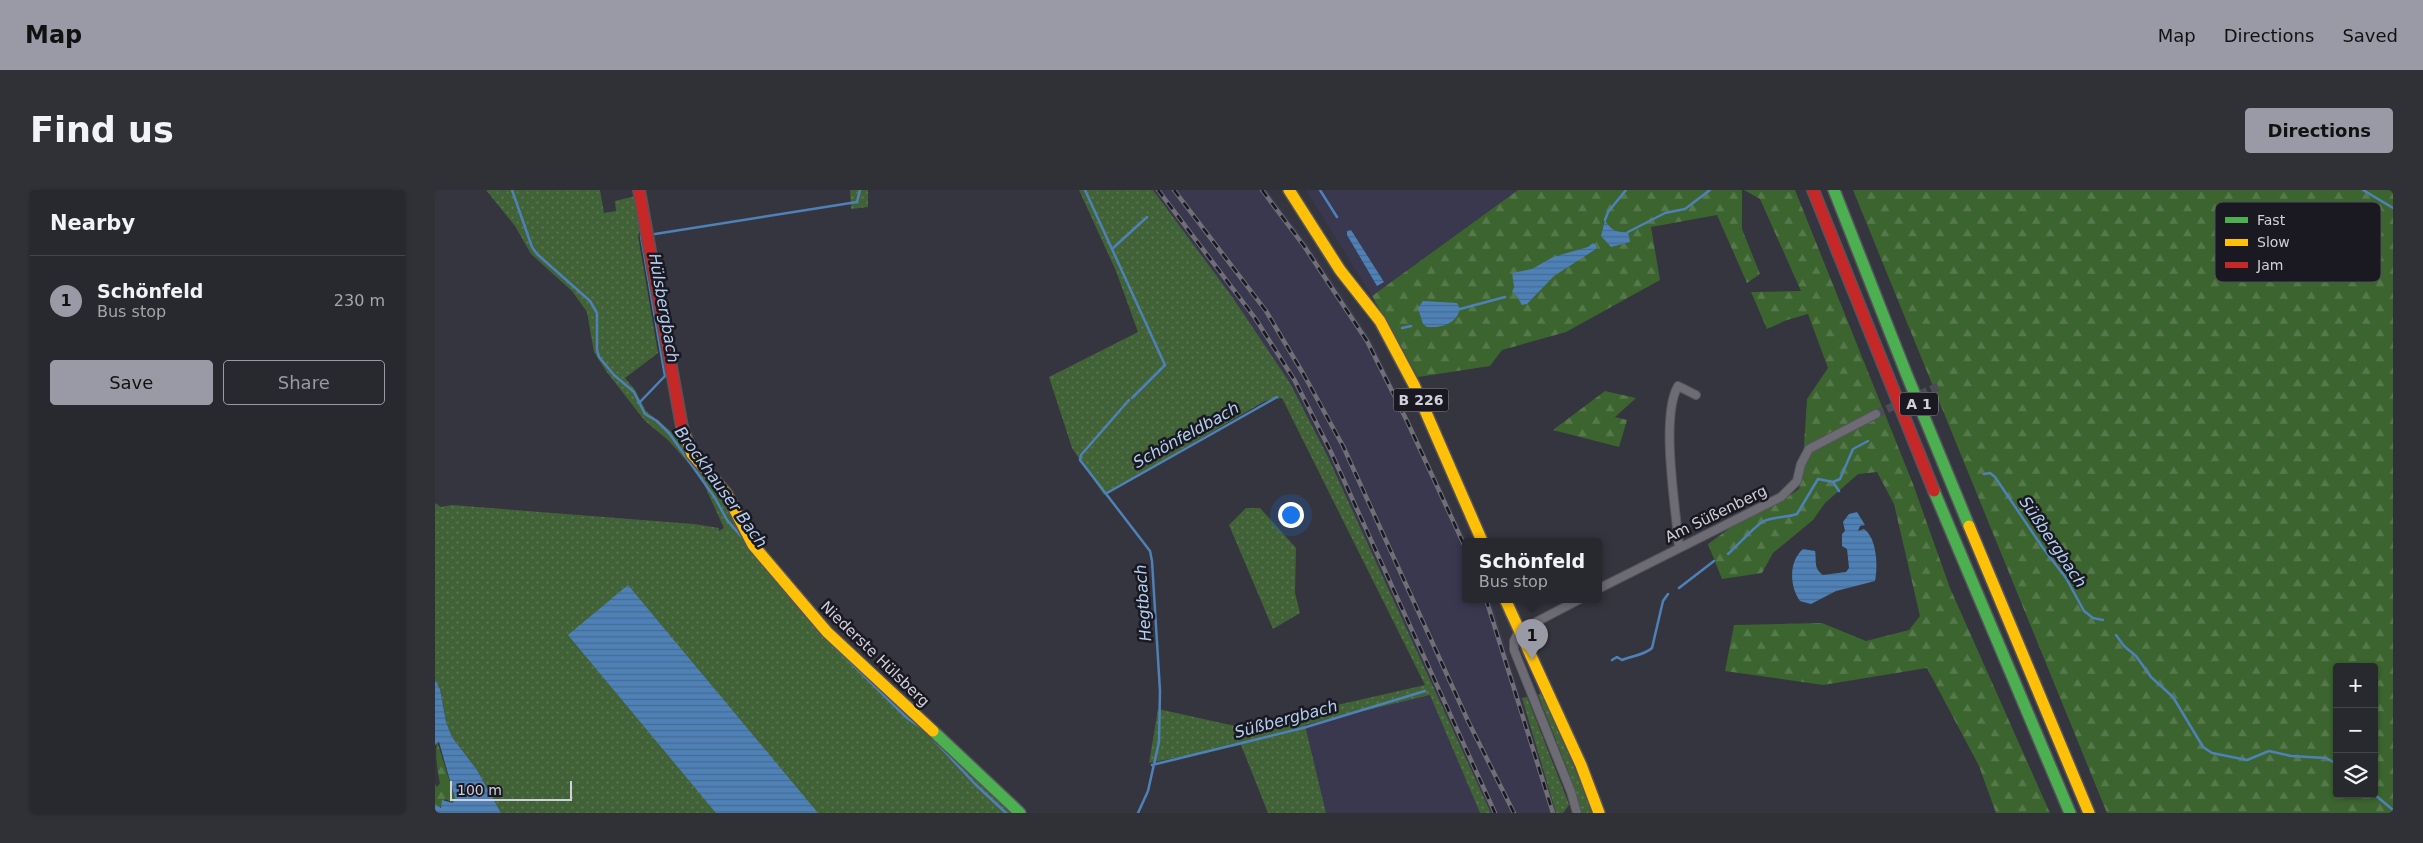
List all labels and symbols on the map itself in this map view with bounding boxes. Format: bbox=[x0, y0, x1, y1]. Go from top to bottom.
legend bbox=[2215, 202, 2381, 282]
text: Fast bbox=[2257, 212, 2286, 228]
text: Slow bbox=[2257, 234, 2290, 250]
water label: Hülsbergbach bbox=[645, 252, 683, 364]
text: Jam bbox=[2256, 257, 2283, 273]
road number: B 226 bbox=[1393, 388, 1449, 412]
road number: A 1 bbox=[1900, 392, 1938, 415]
water label: Schönfeldbach bbox=[1130, 398, 1242, 472]
water label: Brockhauser Bach bbox=[671, 423, 771, 551]
street label: Am Süßenberg bbox=[1662, 482, 1770, 546]
water label: Süßbergbach bbox=[2015, 493, 2091, 591]
your location bbox=[1278, 502, 1304, 528]
water label: Hegtbach bbox=[1131, 564, 1155, 642]
street label: Niederste Hülsberg bbox=[817, 597, 933, 711]
pin: 1 bbox=[1516, 619, 1548, 660]
water label: Süßbergbach bbox=[1232, 696, 1340, 742]
scale bar bbox=[450, 778, 573, 801]

